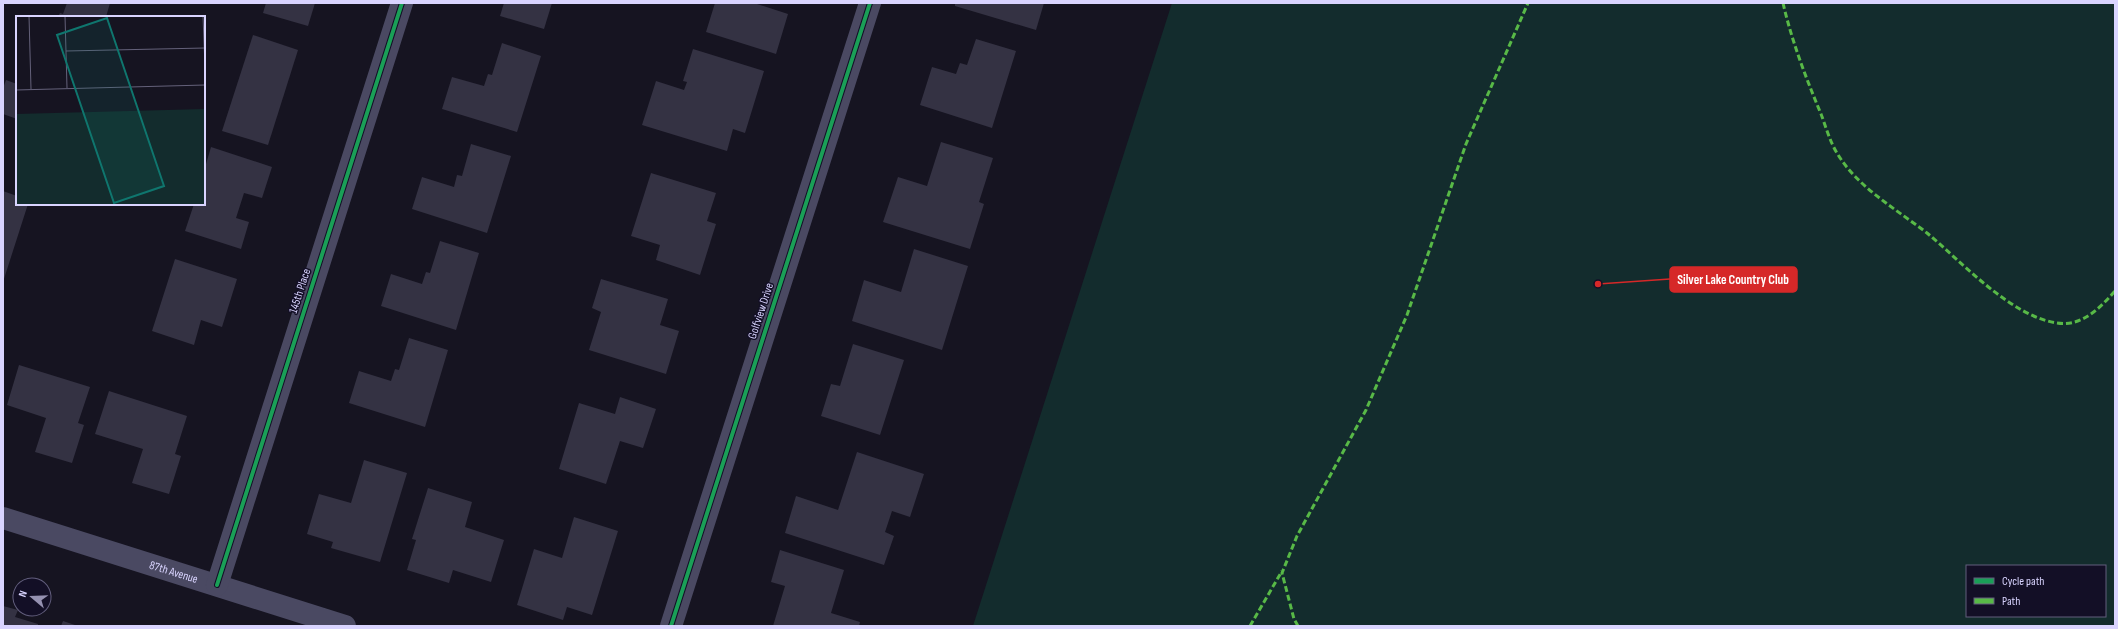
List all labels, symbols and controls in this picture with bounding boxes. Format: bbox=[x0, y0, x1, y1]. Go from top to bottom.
inset map bbox=[16, 16, 205, 205]
street label: 145th Place bbox=[286, 267, 314, 315]
callout: Silver Lake Country Club bbox=[1670, 267, 1797, 292]
text: Silver Lake Country Club bbox=[1677, 272, 1789, 288]
street label: Golfview Drive bbox=[745, 281, 777, 341]
street label: 87th Avenue bbox=[147, 557, 200, 587]
legend bbox=[1966, 565, 2106, 617]
text: Cycle path bbox=[2002, 574, 2044, 589]
north arrow bbox=[12, 577, 52, 617]
text: N bbox=[16, 589, 30, 599]
text: Path bbox=[2002, 594, 2020, 609]

